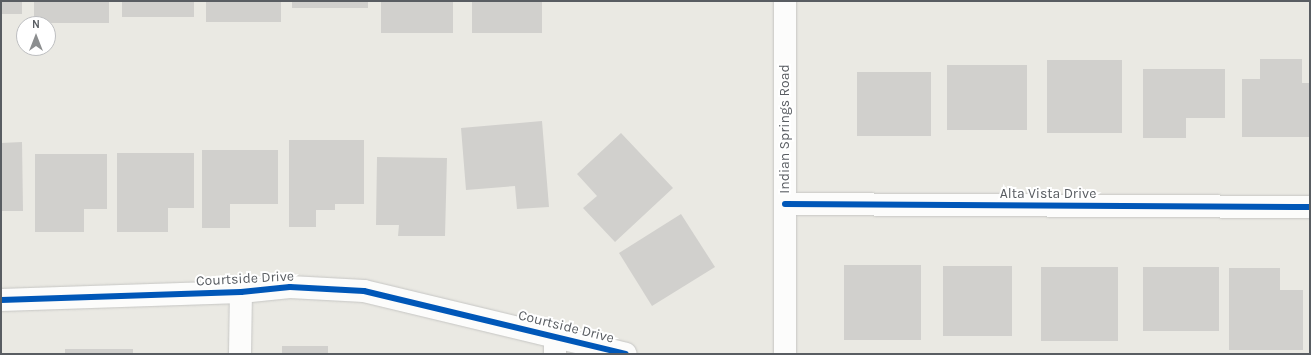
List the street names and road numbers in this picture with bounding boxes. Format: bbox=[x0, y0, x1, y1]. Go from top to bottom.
street label: Indian Springs Road bbox=[777, 64, 793, 194]
street label: Alta Vista Drive bbox=[1000, 186, 1096, 202]
street label: Courtside Drive bbox=[196, 268, 294, 290]
street label: Courtside Drive bbox=[516, 307, 616, 347]

